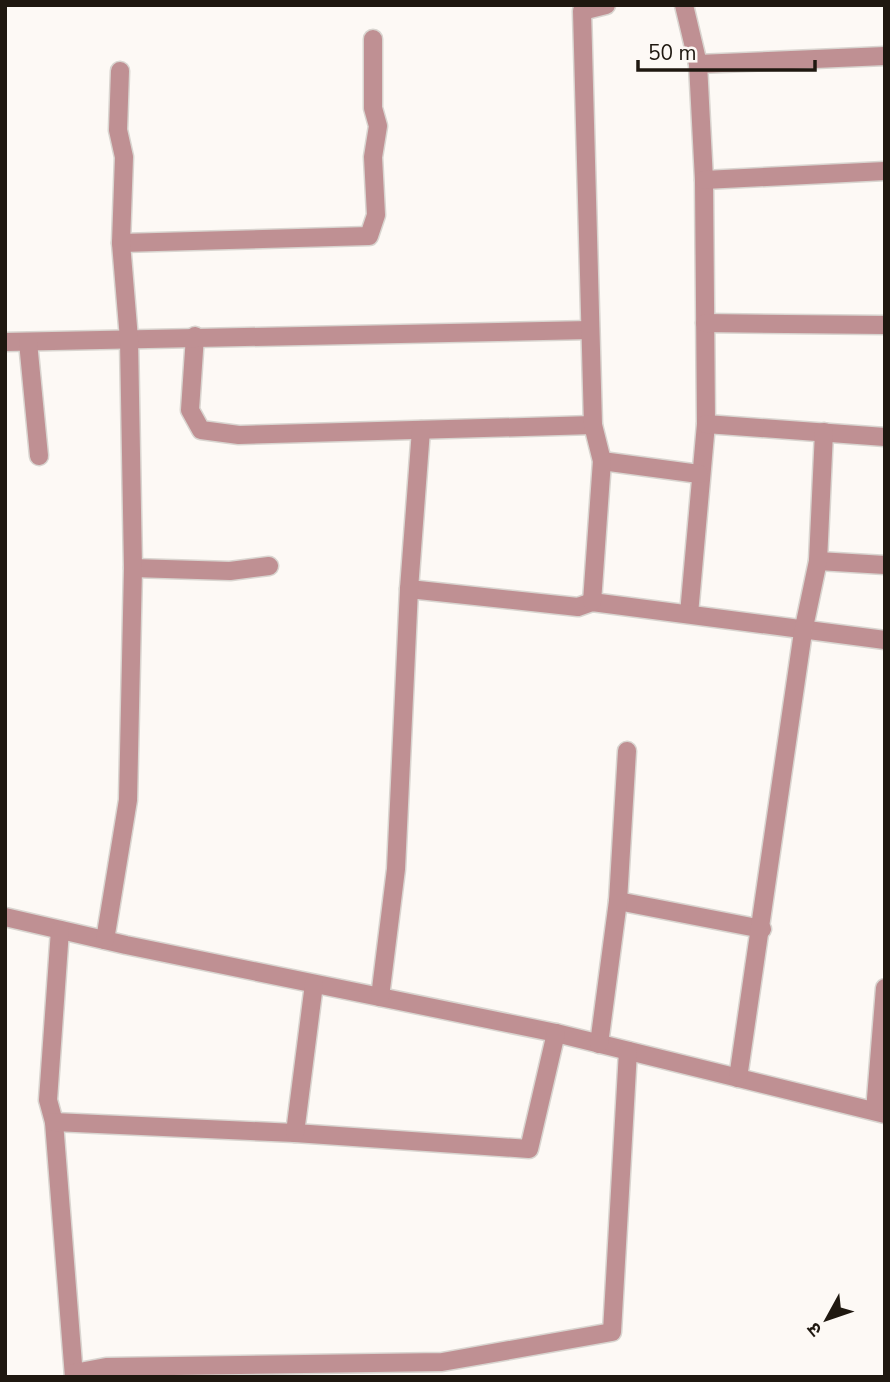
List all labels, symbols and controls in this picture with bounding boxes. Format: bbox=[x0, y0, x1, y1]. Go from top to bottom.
scale bar bbox=[638, 28, 815, 72]
text: 50 m bbox=[648, 39, 697, 67]
north arrow bbox=[792, 1284, 862, 1354]
text: उ bbox=[801, 1316, 828, 1342]

